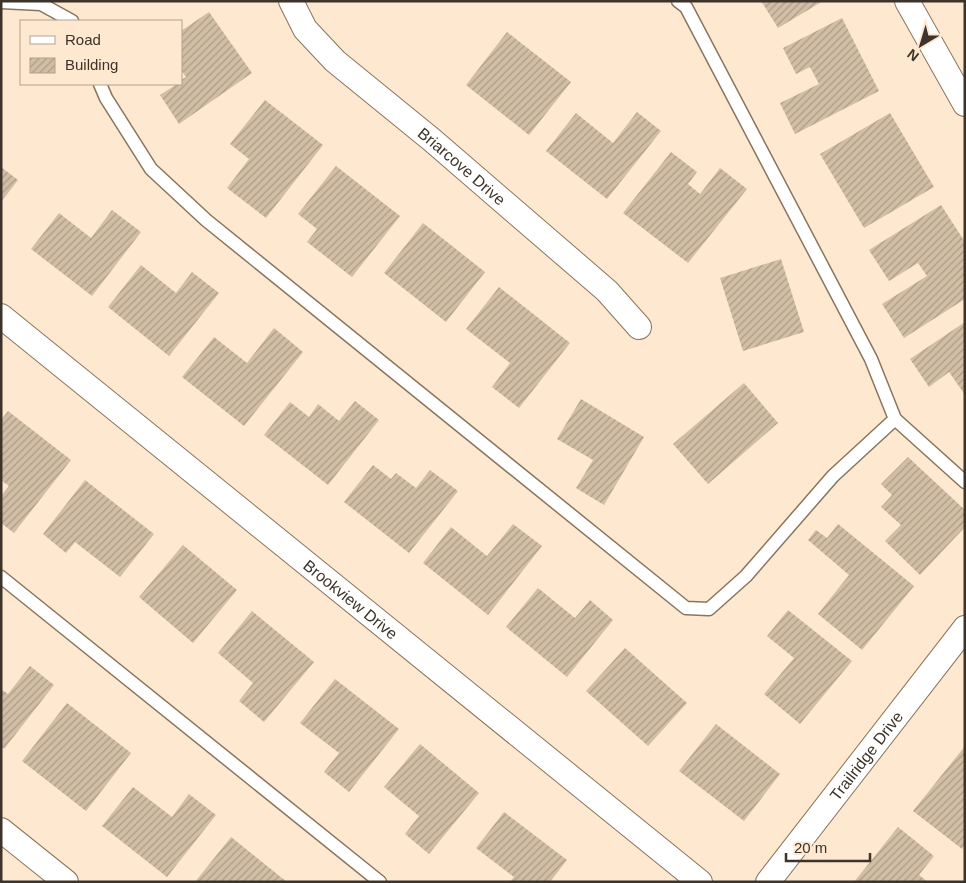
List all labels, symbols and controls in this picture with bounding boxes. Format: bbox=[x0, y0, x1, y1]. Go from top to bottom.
legend bbox=[20, 20, 182, 85]
north arrow bbox=[896, 20, 946, 70]
text: Road bbox=[65, 31, 101, 48]
text: N bbox=[904, 46, 922, 65]
text: Building bbox=[65, 56, 118, 73]
street label: Briarcove Drive bbox=[415, 124, 509, 208]
street label: Brookview Drive bbox=[300, 556, 401, 642]
street label: Trailridge Drive bbox=[826, 708, 906, 803]
scale bar bbox=[786, 830, 870, 862]
text: 20 m bbox=[794, 839, 827, 856]

